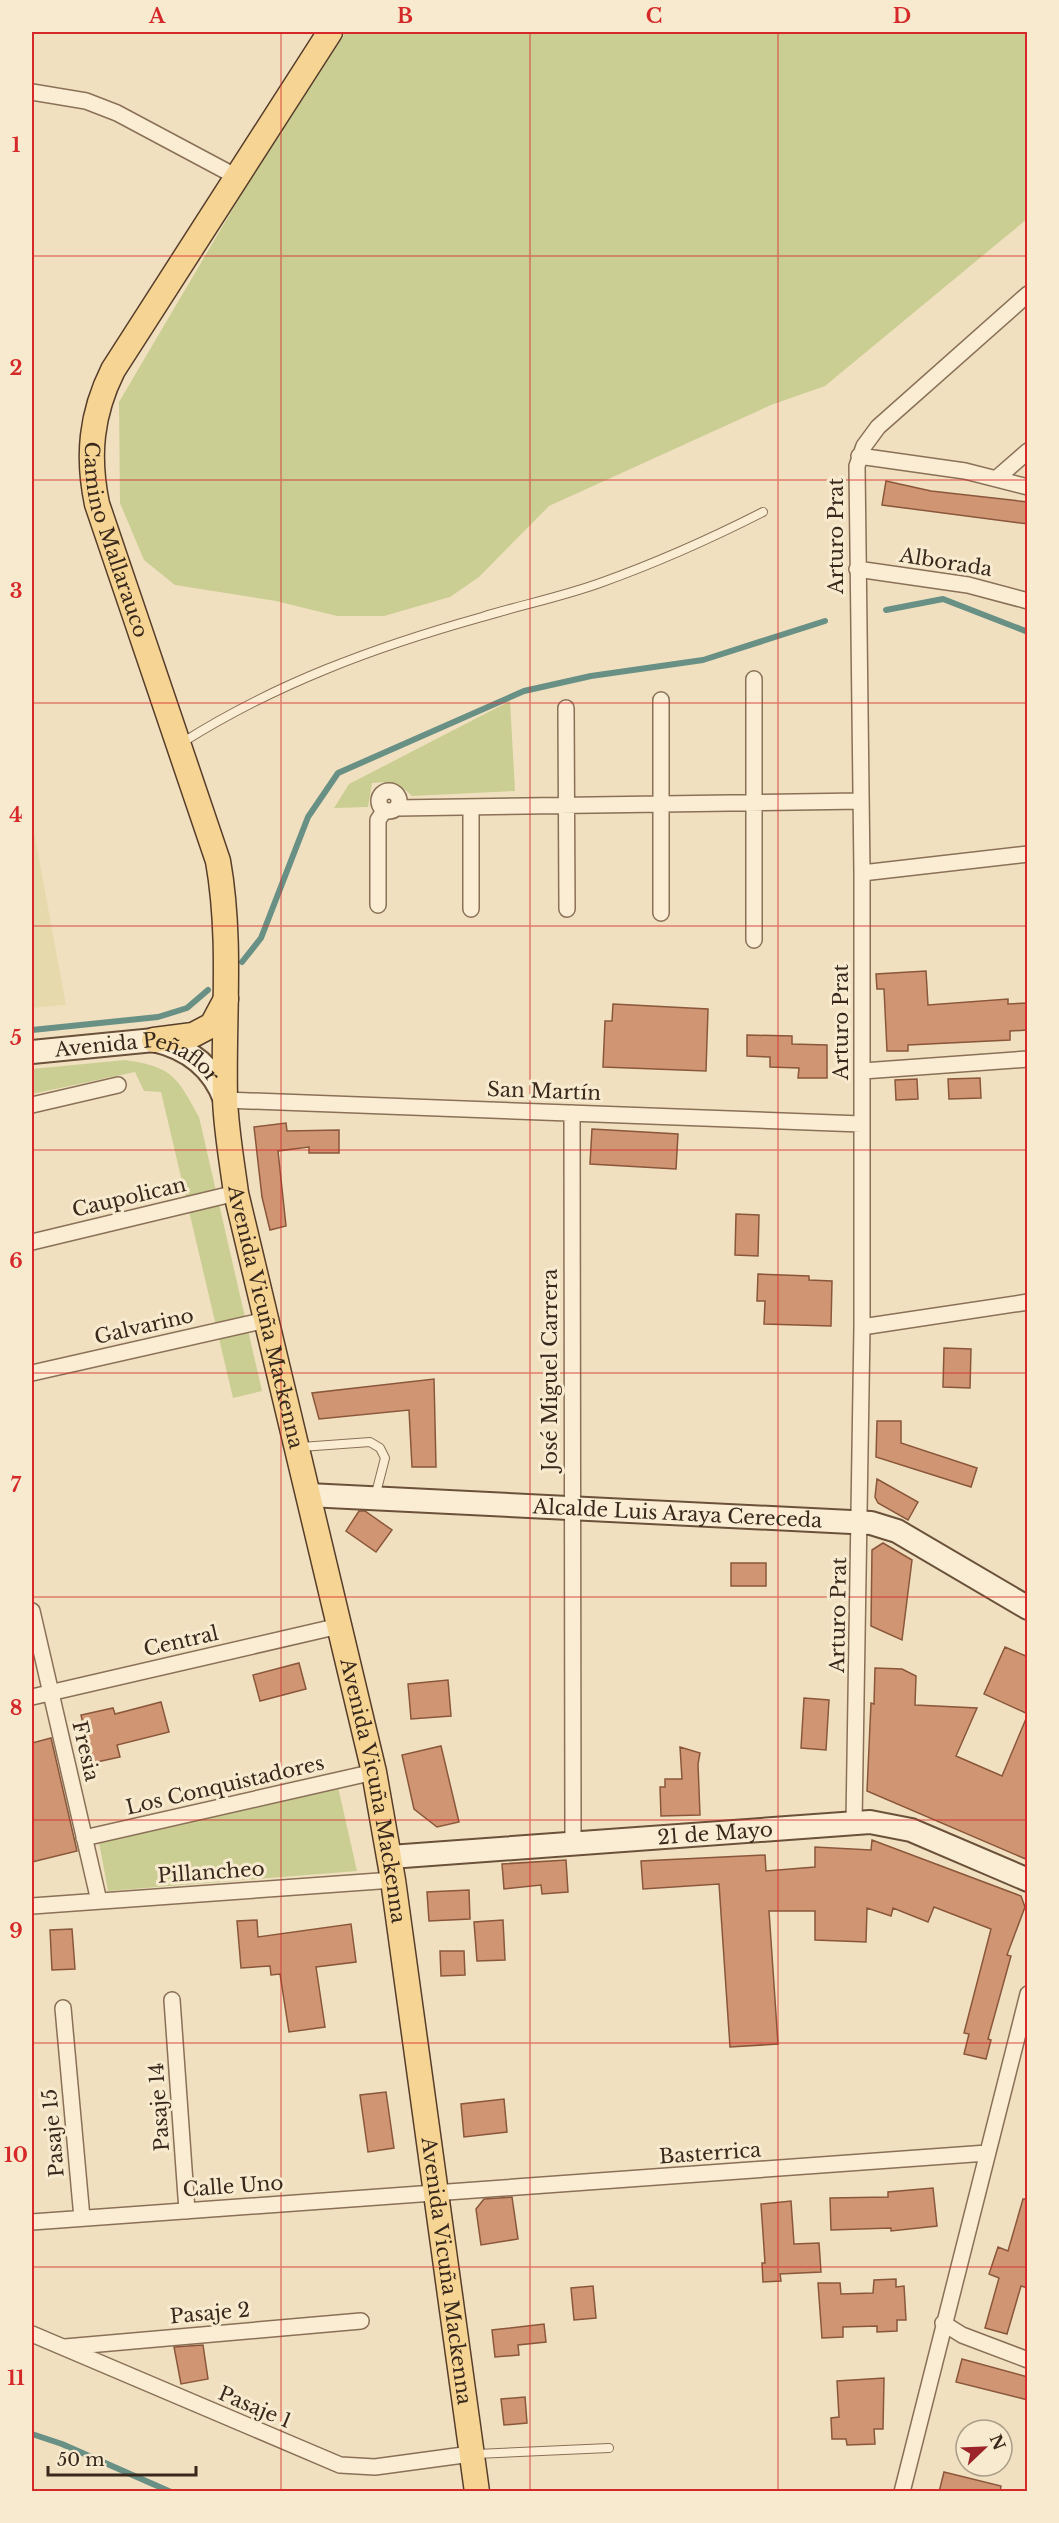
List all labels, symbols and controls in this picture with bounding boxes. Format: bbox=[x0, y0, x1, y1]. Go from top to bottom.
text: A bbox=[148, 4, 166, 28]
text: B bbox=[397, 4, 413, 28]
text: C bbox=[646, 4, 662, 28]
text: D bbox=[893, 4, 911, 28]
text: 1 bbox=[12, 133, 21, 157]
text: 2 bbox=[9, 356, 23, 380]
street label: Camino Mallarauco bbox=[80, 441, 153, 641]
street label: Arturo Prat bbox=[824, 478, 848, 595]
street label: Alborada bbox=[897, 543, 995, 581]
text: 3 bbox=[10, 579, 22, 603]
text: 4 bbox=[9, 803, 23, 827]
street label: Arturo Prat bbox=[829, 964, 853, 1081]
text: 5 bbox=[10, 1026, 22, 1050]
street label: Avenida Peñaflor bbox=[53, 1028, 225, 1087]
street label: San Martín bbox=[487, 1077, 602, 1105]
street label: Caupolican bbox=[70, 1172, 188, 1222]
street label: Avenida Vicuña Mackenna bbox=[223, 1183, 309, 1452]
text: 6 bbox=[9, 1249, 23, 1273]
street label: José Miguel Carrera bbox=[538, 1268, 562, 1474]
street label: Galvarino bbox=[92, 1303, 196, 1349]
text: 7 bbox=[11, 1473, 22, 1497]
street label: Alcalde Luis Araya Cereceda bbox=[531, 1494, 824, 1533]
street label: Arturo Prat bbox=[825, 1556, 851, 1674]
street label: Central bbox=[141, 1621, 221, 1661]
street label: Avenida Vicuña Mackenna bbox=[335, 1655, 411, 1926]
text: 8 bbox=[10, 1696, 22, 1720]
street label: Fresia bbox=[67, 1719, 105, 1784]
street label: Los Conquistadores bbox=[124, 1750, 326, 1820]
street label: 21 de Mayo bbox=[657, 1817, 774, 1849]
street label: Pillancheo bbox=[157, 1856, 265, 1888]
text: 9 bbox=[9, 1919, 23, 1943]
street label: Pasaje 14 bbox=[144, 2062, 174, 2152]
street label: Pasaje 15 bbox=[37, 2088, 69, 2178]
street label: Avenida Vicuña Mackenna bbox=[416, 2135, 477, 2407]
street label: Basterrica bbox=[658, 2137, 763, 2169]
text: 10 bbox=[4, 2143, 28, 2167]
street label: Calle Uno bbox=[182, 2171, 284, 2201]
street label: Pasaje 2 bbox=[169, 2298, 251, 2328]
text: 11 bbox=[7, 2366, 25, 2390]
street label: Pasaje 1 bbox=[215, 2381, 295, 2433]
north arrow bbox=[954, 2418, 1014, 2478]
text: N bbox=[986, 2431, 1010, 2453]
scale bar bbox=[48, 2439, 196, 2477]
text: 50 m bbox=[57, 2449, 105, 2471]

